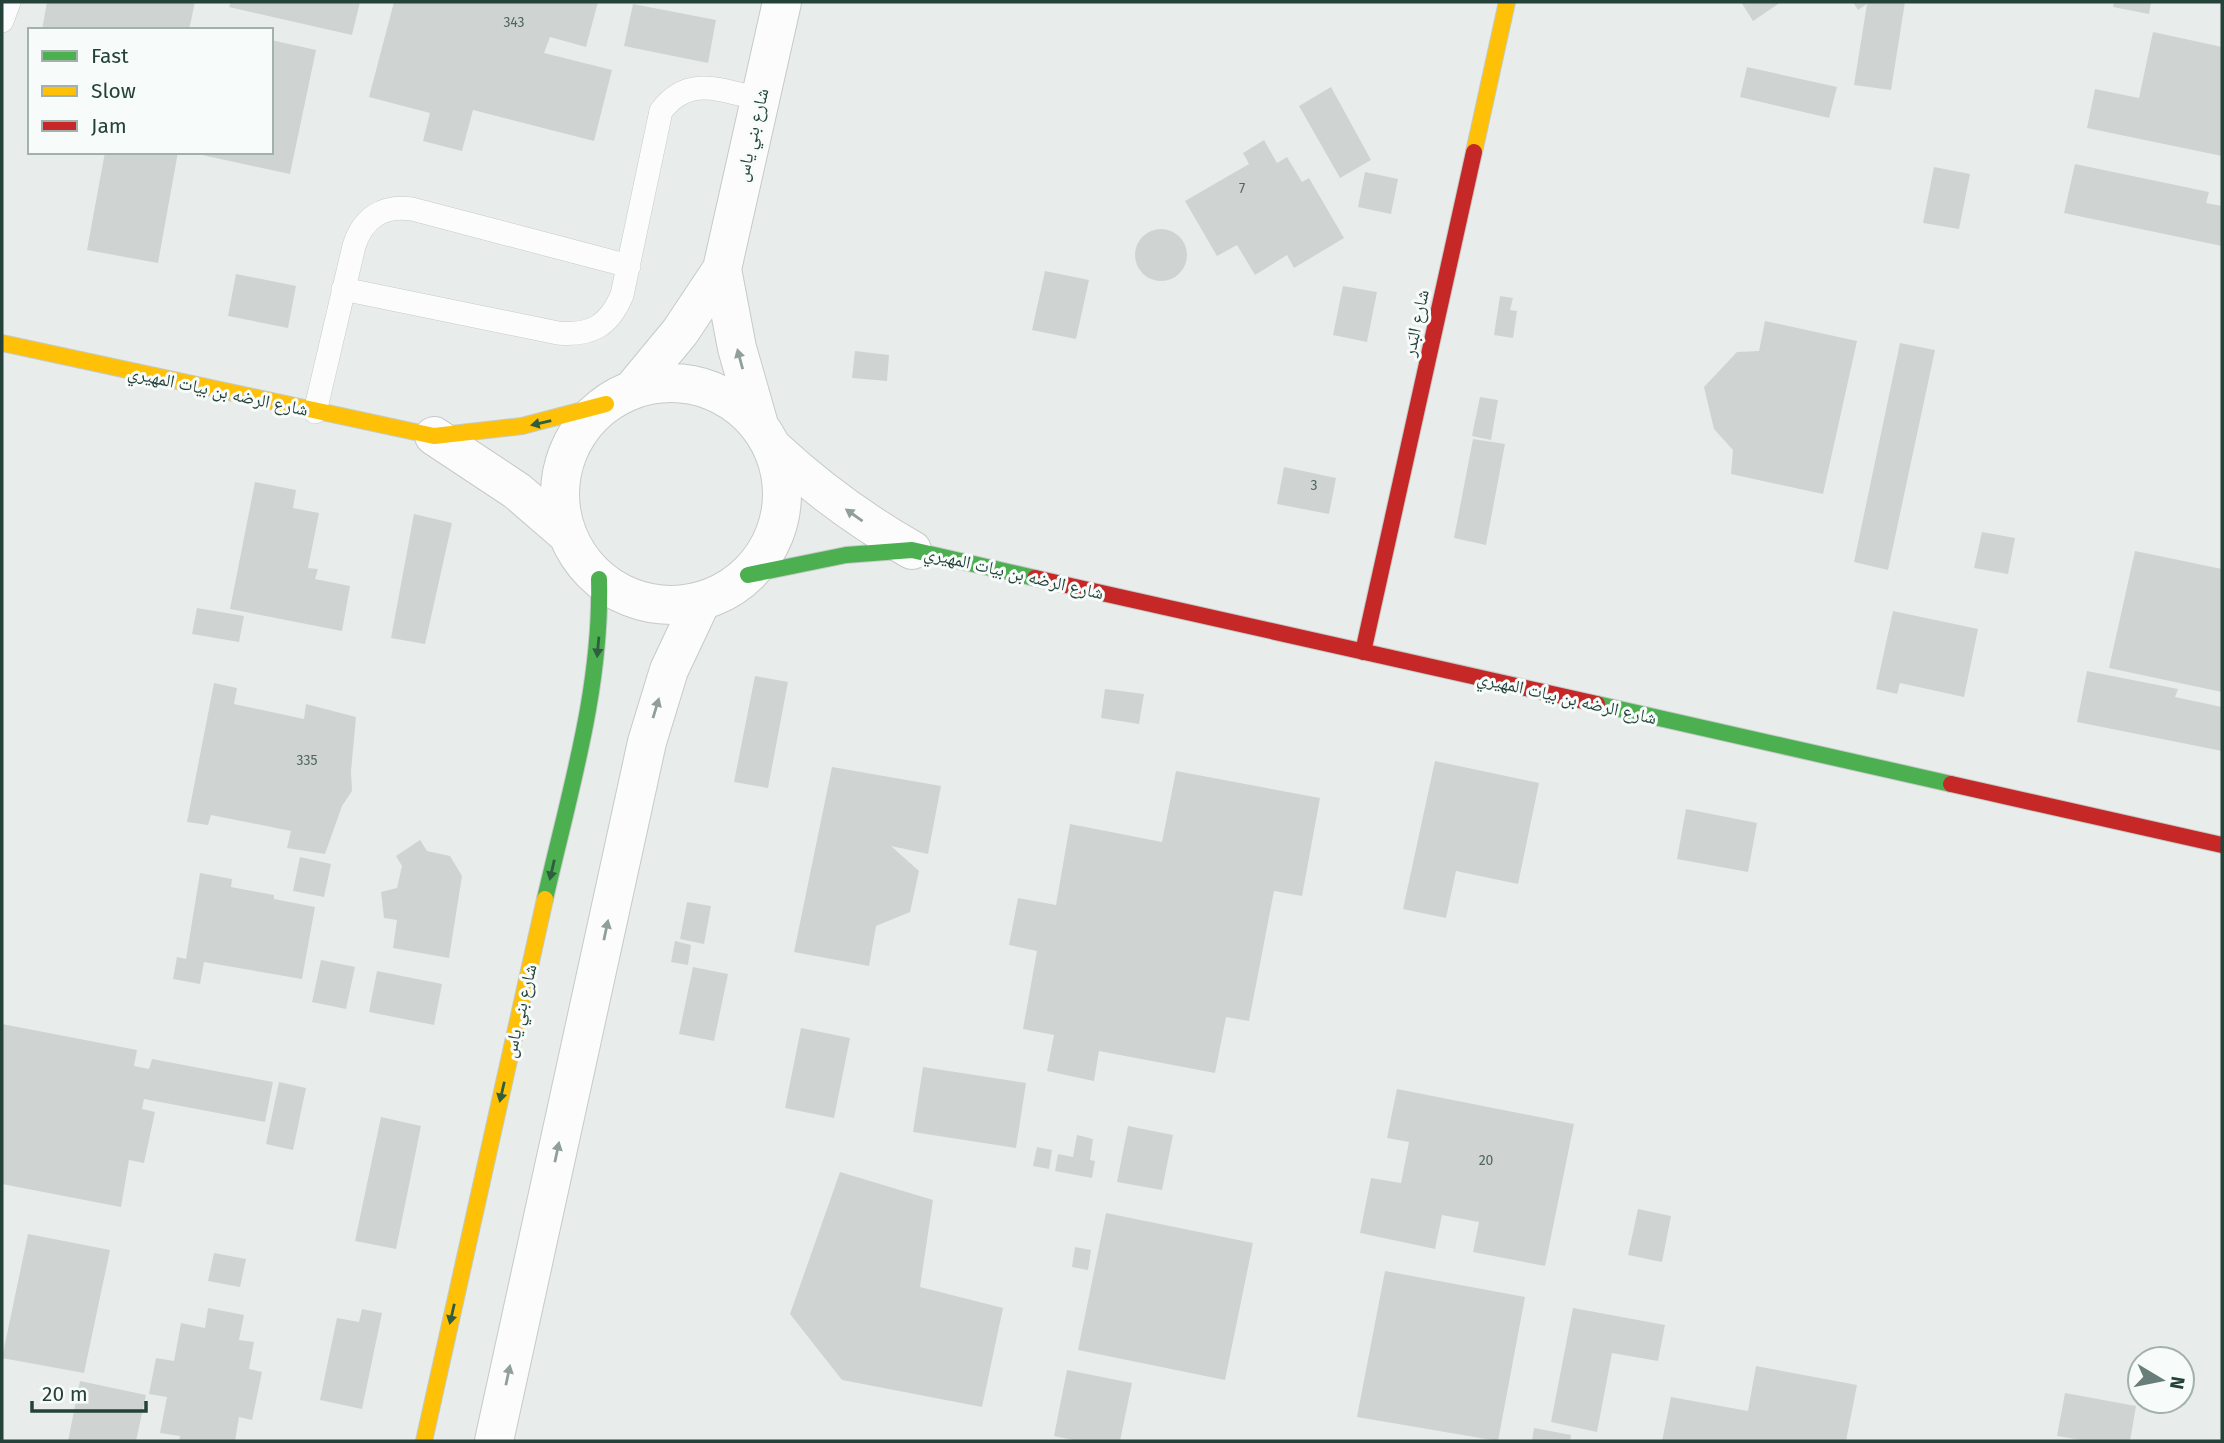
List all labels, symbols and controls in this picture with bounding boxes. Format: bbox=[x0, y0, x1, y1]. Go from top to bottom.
house number: 343 bbox=[503, 14, 525, 31]
legend bbox=[28, 28, 273, 154]
text: Fast bbox=[91, 43, 129, 69]
text: Slow bbox=[91, 78, 136, 104]
street label: شارع بني ياس bbox=[731, 86, 777, 185]
text: Jam bbox=[91, 113, 127, 139]
house number: 7 bbox=[1239, 180, 1245, 197]
street label: شارع البَدر bbox=[1398, 288, 1434, 359]
one-way arrow bbox=[734, 348, 745, 370]
street label: شارع الرضه بن بيات المهيري bbox=[125, 361, 310, 424]
one-way arrow bbox=[530, 417, 552, 428]
house number: 3 bbox=[1311, 477, 1318, 494]
one-way arrow bbox=[845, 508, 863, 522]
street label: شارع الرضه بن بيات المهيري bbox=[921, 542, 1106, 608]
one-way arrow bbox=[592, 637, 603, 659]
street label: شارع الرضه بن بيات المهيري bbox=[1474, 667, 1659, 733]
one-way arrow bbox=[652, 698, 662, 719]
house number: 335 bbox=[297, 752, 318, 769]
one-way arrow bbox=[546, 859, 557, 881]
one-way arrow bbox=[600, 919, 611, 941]
street label: شارع بني ياس bbox=[499, 962, 545, 1061]
one-way arrow bbox=[496, 1081, 507, 1103]
one-way arrow bbox=[552, 1141, 563, 1163]
house number: 20 bbox=[1479, 1152, 1494, 1169]
one-way arrow bbox=[447, 1303, 458, 1325]
north arrow bbox=[2126, 1345, 2196, 1415]
one-way arrow bbox=[503, 1364, 514, 1386]
scale bar bbox=[32, 1370, 145, 1414]
text: N bbox=[2165, 1375, 2190, 1391]
text: 20 m bbox=[42, 1381, 88, 1407]

